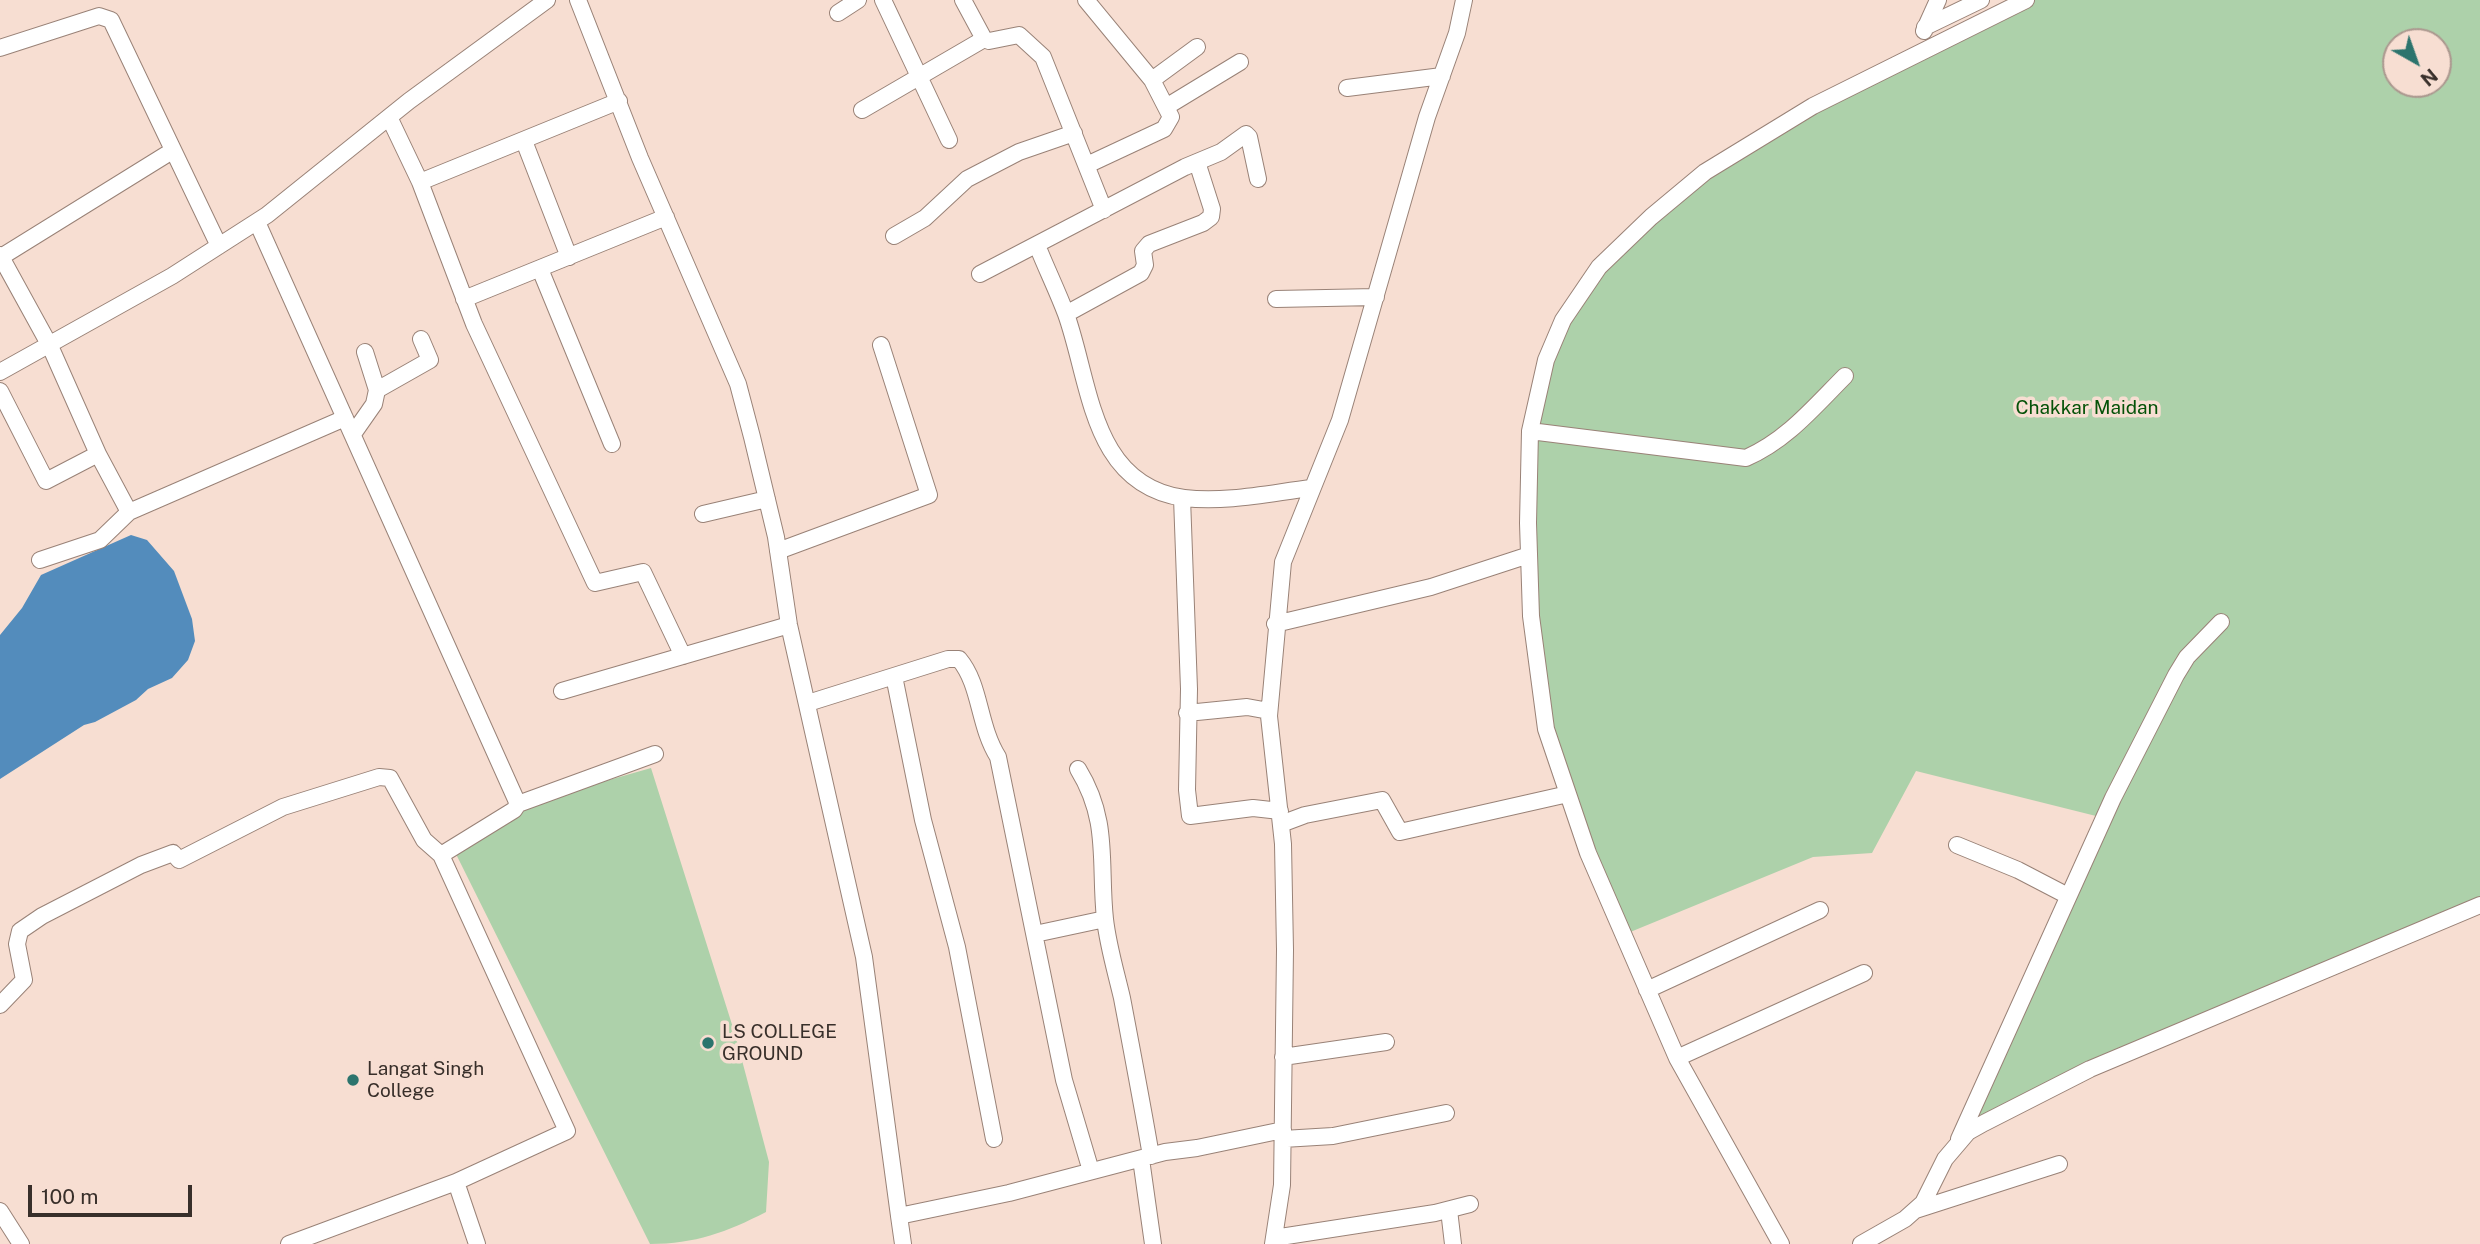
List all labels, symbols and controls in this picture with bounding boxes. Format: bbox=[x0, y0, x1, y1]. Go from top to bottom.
north arrow bbox=[2382, 28, 2452, 98]
text: N bbox=[2416, 64, 2442, 91]
park label: Chakkar Maidan bbox=[2016, 397, 2158, 419]
place label: LS COLLEGE GROUND bbox=[722, 1021, 837, 1065]
marker: LS COLLEGE GROUND bbox=[700, 1035, 716, 1051]
place label: Langat Singh College bbox=[367, 1058, 484, 1102]
marker: Langat Singh College bbox=[345, 1072, 361, 1088]
scale bar bbox=[32, 1170, 196, 1214]
text: 100 m bbox=[41, 1184, 98, 1209]

